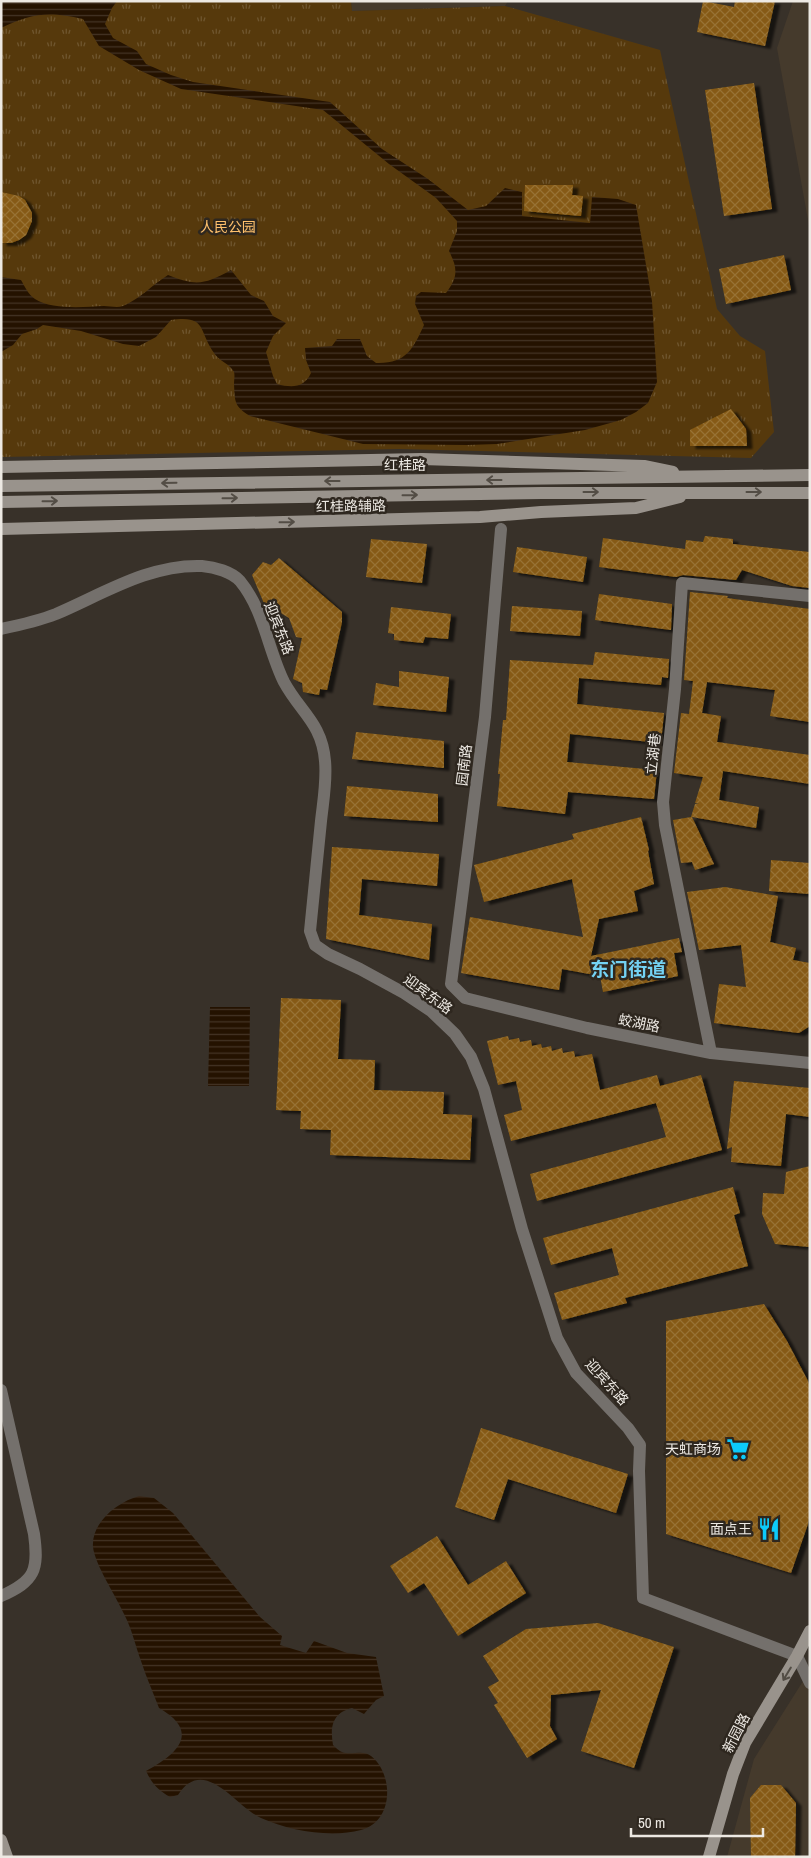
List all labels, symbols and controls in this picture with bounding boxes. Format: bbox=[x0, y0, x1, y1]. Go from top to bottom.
park label: 人民公园 bbox=[200, 218, 256, 236]
street label: 红桂路 bbox=[384, 456, 426, 474]
one-way arrow bbox=[487, 475, 503, 485]
one-way arrow bbox=[324, 476, 340, 486]
one-way arrow bbox=[162, 478, 178, 488]
one-way arrow bbox=[582, 487, 599, 497]
one-way arrow bbox=[745, 487, 761, 497]
one-way arrow bbox=[402, 490, 418, 500]
one-way arrow bbox=[222, 493, 238, 503]
one-way arrow bbox=[42, 496, 58, 506]
street label: 红桂路辅路 bbox=[316, 496, 386, 516]
one-way arrow bbox=[278, 517, 295, 527]
street label: 迎宾东路 bbox=[260, 599, 298, 657]
street label: 立湖巷 bbox=[642, 732, 664, 776]
street label: 园南路 bbox=[453, 743, 475, 787]
district label: 东门街道 bbox=[590, 956, 666, 982]
street label: 迎宾东路 bbox=[400, 970, 456, 1018]
street label: 蛟湖路 bbox=[617, 1010, 661, 1036]
street label: 迎宾东路 bbox=[582, 1355, 632, 1409]
supermarket icon: 天虹商场 bbox=[725, 1436, 751, 1462]
place label: 天虹商场 bbox=[665, 1440, 721, 1458]
restaurant icon: 面点王 bbox=[756, 1516, 782, 1542]
place label: 面点王 bbox=[710, 1520, 752, 1538]
one-way arrow bbox=[781, 1666, 791, 1680]
street label: 新园路 bbox=[718, 1710, 754, 1756]
scale bar bbox=[631, 1806, 764, 1838]
text: 50 m bbox=[638, 1812, 665, 1833]

